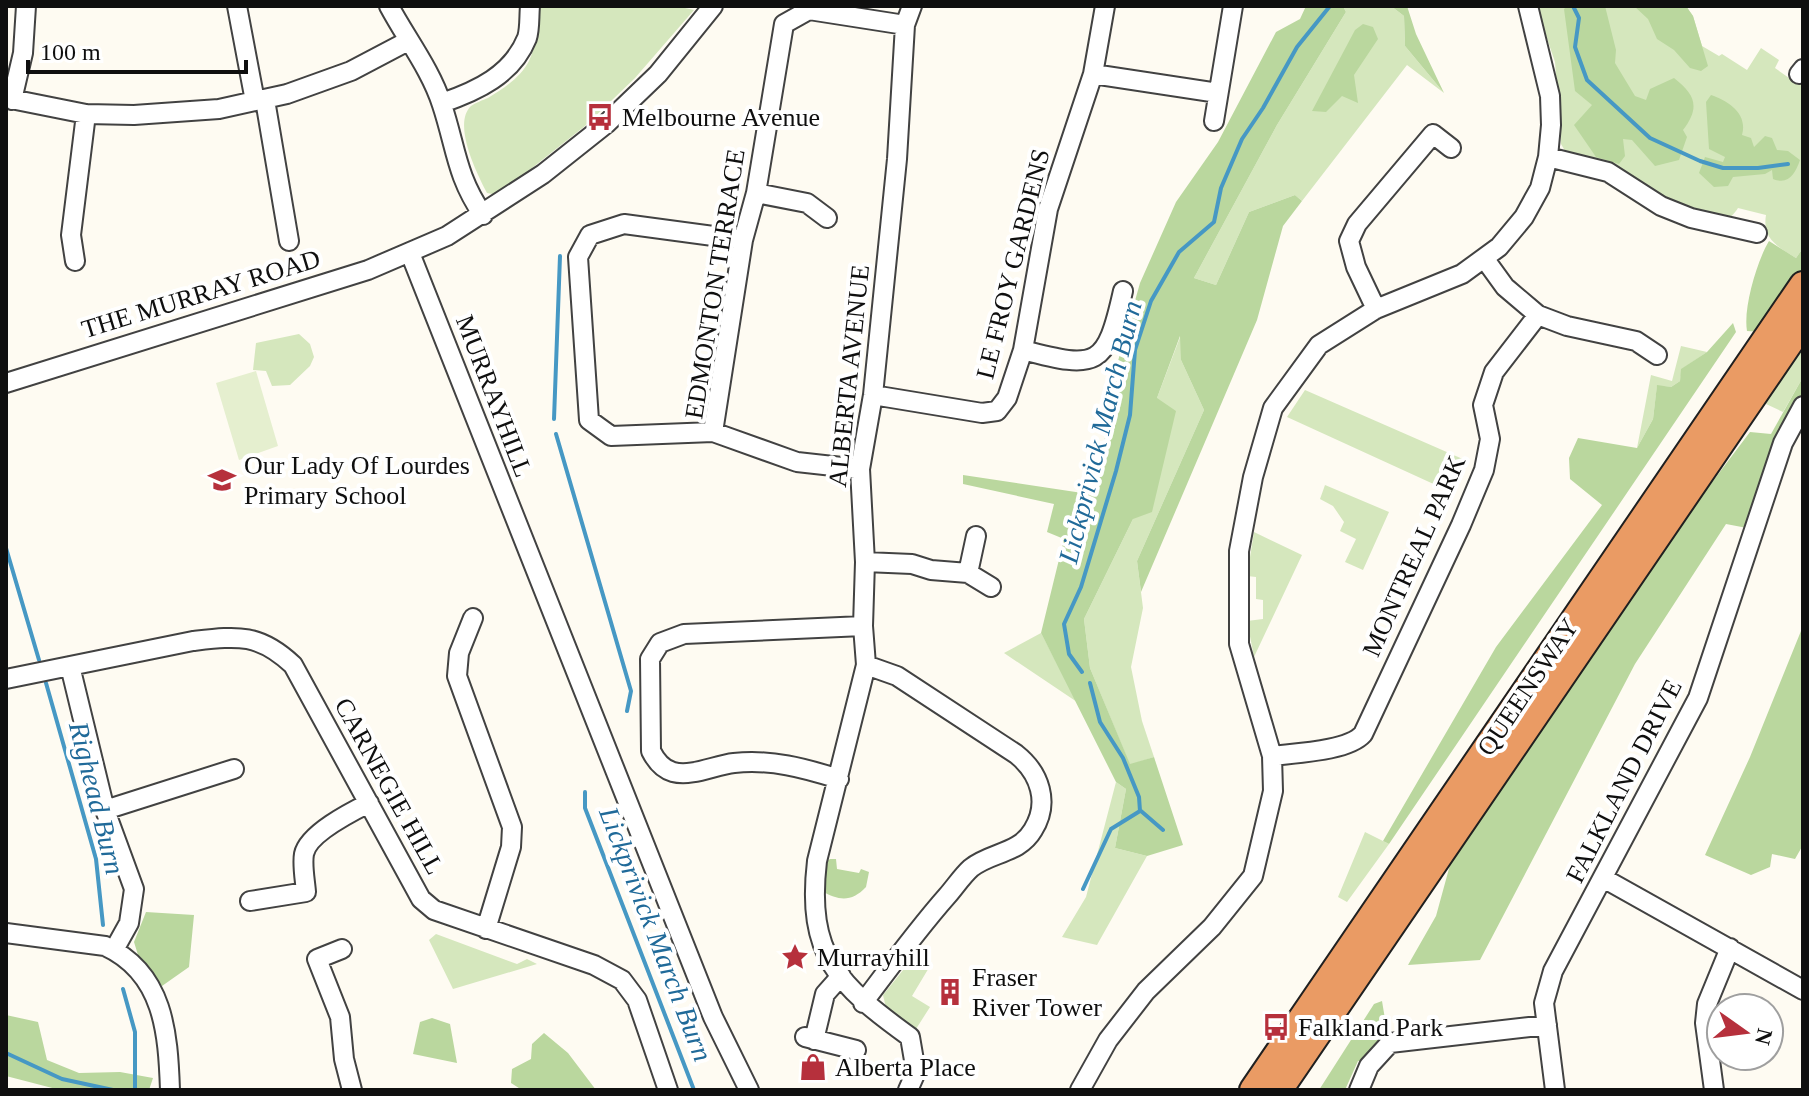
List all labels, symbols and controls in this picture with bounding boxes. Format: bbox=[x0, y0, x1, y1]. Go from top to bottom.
scale bar bbox=[28, 24, 246, 74]
text: 100 m bbox=[40, 39, 101, 65]
bus stop icon: Melbourne Avenue bbox=[585, 102, 615, 132]
place label: Melbourne Avenue bbox=[622, 103, 820, 132]
street label: LE FROY GARDENS bbox=[970, 146, 1056, 382]
street label: EDMONTON TERRACE bbox=[679, 147, 751, 421]
street label: THE MURRAY ROAD bbox=[78, 244, 324, 344]
street label: ALBERTA AVENUE bbox=[823, 263, 875, 489]
water label: Lickprivick March Burn bbox=[1052, 297, 1148, 567]
street label: MURRAYHILL bbox=[450, 311, 538, 481]
place label: Our Lady Of Lourdes Primary School bbox=[244, 451, 470, 510]
street label: MONTREAL PARK bbox=[1357, 451, 1471, 661]
school or university icon: Our Lady Of Lourdes Primary School bbox=[207, 465, 237, 495]
street label: QUEENSWAY bbox=[1471, 613, 1585, 761]
street label: FALKLAND DRIVE bbox=[1560, 675, 1688, 887]
street label: CARNEGIE HILL bbox=[329, 693, 449, 879]
water label: Righead Burn bbox=[63, 717, 131, 878]
water label: Lickprivick March Burn bbox=[593, 802, 719, 1065]
place icon: Murrayhill bbox=[780, 942, 810, 972]
place label: Murrayhill bbox=[817, 943, 930, 972]
place label: Fraser River Tower bbox=[972, 963, 1102, 1022]
building icon: Fraser River Tower bbox=[935, 977, 965, 1007]
north arrow bbox=[1705, 992, 1785, 1072]
bus stop icon: Falkland Park bbox=[1261, 1012, 1291, 1042]
place label: Falkland Park bbox=[1298, 1013, 1443, 1042]
text: N bbox=[1750, 1026, 1778, 1048]
shop icon: Alberta Place bbox=[798, 1052, 828, 1082]
place label: Alberta Place bbox=[835, 1053, 976, 1082]

